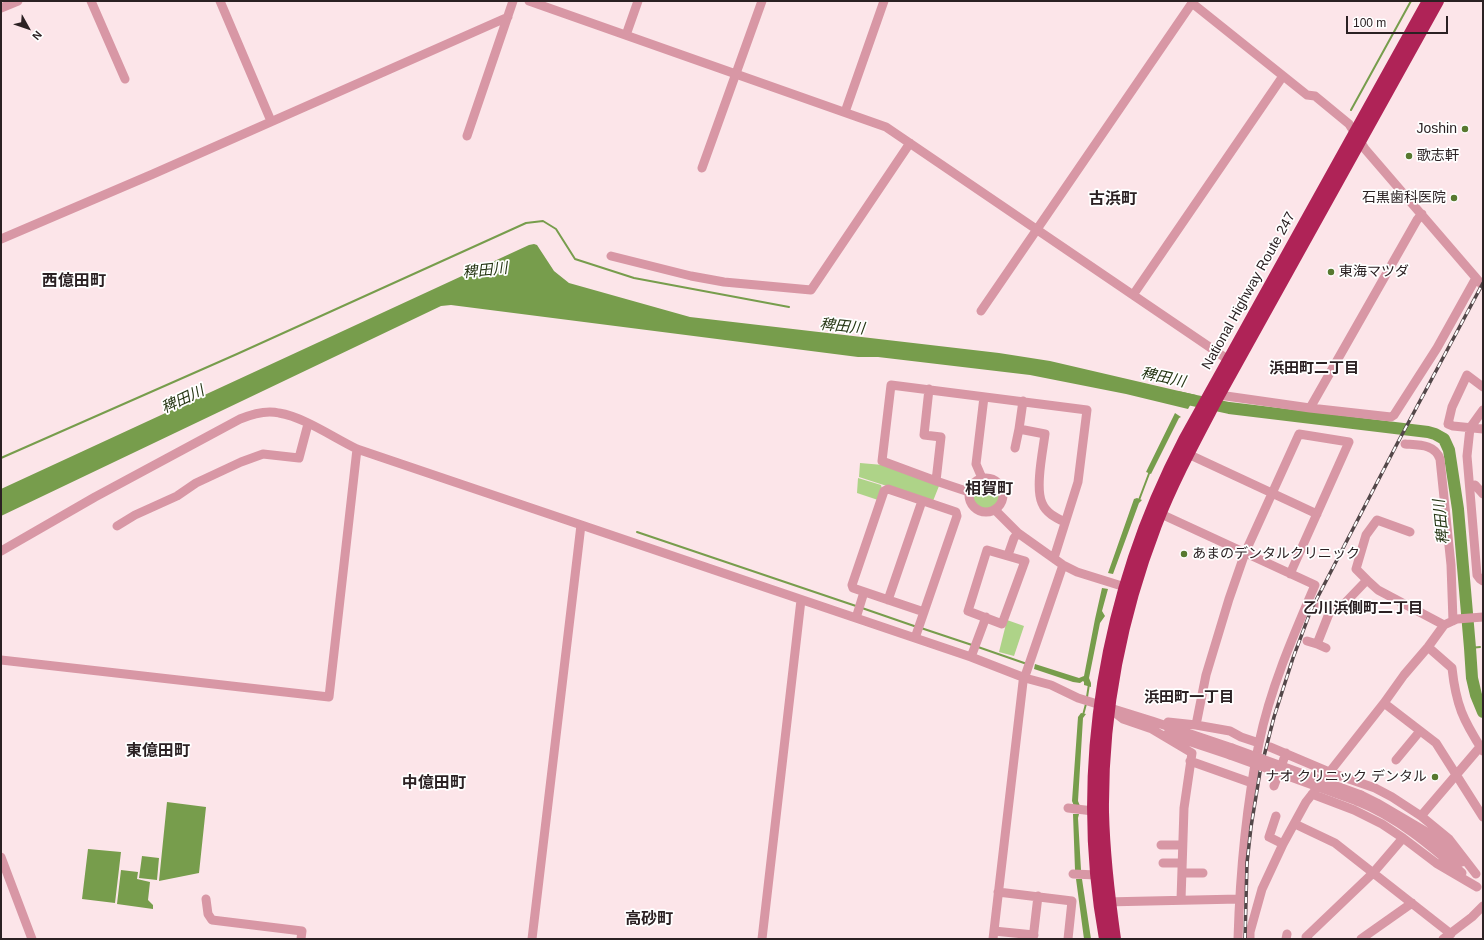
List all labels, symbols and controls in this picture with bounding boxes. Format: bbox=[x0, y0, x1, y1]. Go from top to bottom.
north arrow bbox=[8, 8, 48, 48]
scale bar bbox=[1348, 8, 1450, 34]
text: 100 m bbox=[1353, 16, 1386, 30]
text: N bbox=[30, 29, 44, 43]
place label: Joshin bbox=[1417, 121, 1457, 137]
marker: Joshin bbox=[1460, 124, 1470, 134]
place label: 歌志軒 bbox=[1417, 148, 1459, 164]
marker: 歌志軒 bbox=[1404, 151, 1414, 161]
district label: 古浜町 bbox=[1089, 190, 1137, 210]
place label: 石黒歯科医院 bbox=[1362, 190, 1446, 206]
marker: 石黒歯科医院 bbox=[1449, 193, 1459, 203]
street label: National Highway Route 247 bbox=[1199, 209, 1299, 373]
water label: 稗田川 bbox=[462, 260, 508, 282]
place label: 東海マツダ bbox=[1339, 264, 1409, 280]
marker: 東海マツダ bbox=[1326, 267, 1336, 277]
district label: 西億田町 bbox=[42, 272, 106, 292]
water label: 稗田川 bbox=[819, 316, 865, 338]
district label: 浜田町二丁目 bbox=[1269, 360, 1359, 378]
water label: 稗田川 bbox=[1139, 365, 1187, 391]
water label: 稗田川 bbox=[159, 382, 207, 418]
district label: 相賀町 bbox=[965, 480, 1013, 500]
water label: 稗田川 bbox=[1431, 499, 1453, 545]
place label: あまのデンタルクリニック bbox=[1192, 546, 1360, 562]
marker: あまのデンタルクリニック bbox=[1179, 549, 1189, 559]
district label: 乙川浜側町二丁目 bbox=[1303, 600, 1423, 618]
district label: 浜田町一丁目 bbox=[1144, 689, 1234, 707]
district label: 東億田町 bbox=[126, 742, 190, 762]
place label: ナオ クリニック デンタル bbox=[1265, 769, 1427, 785]
marker: ナオ クリニック デンタル bbox=[1430, 772, 1440, 782]
district label: 中億田町 bbox=[402, 774, 466, 794]
district label: 高砂町 bbox=[625, 910, 673, 930]

